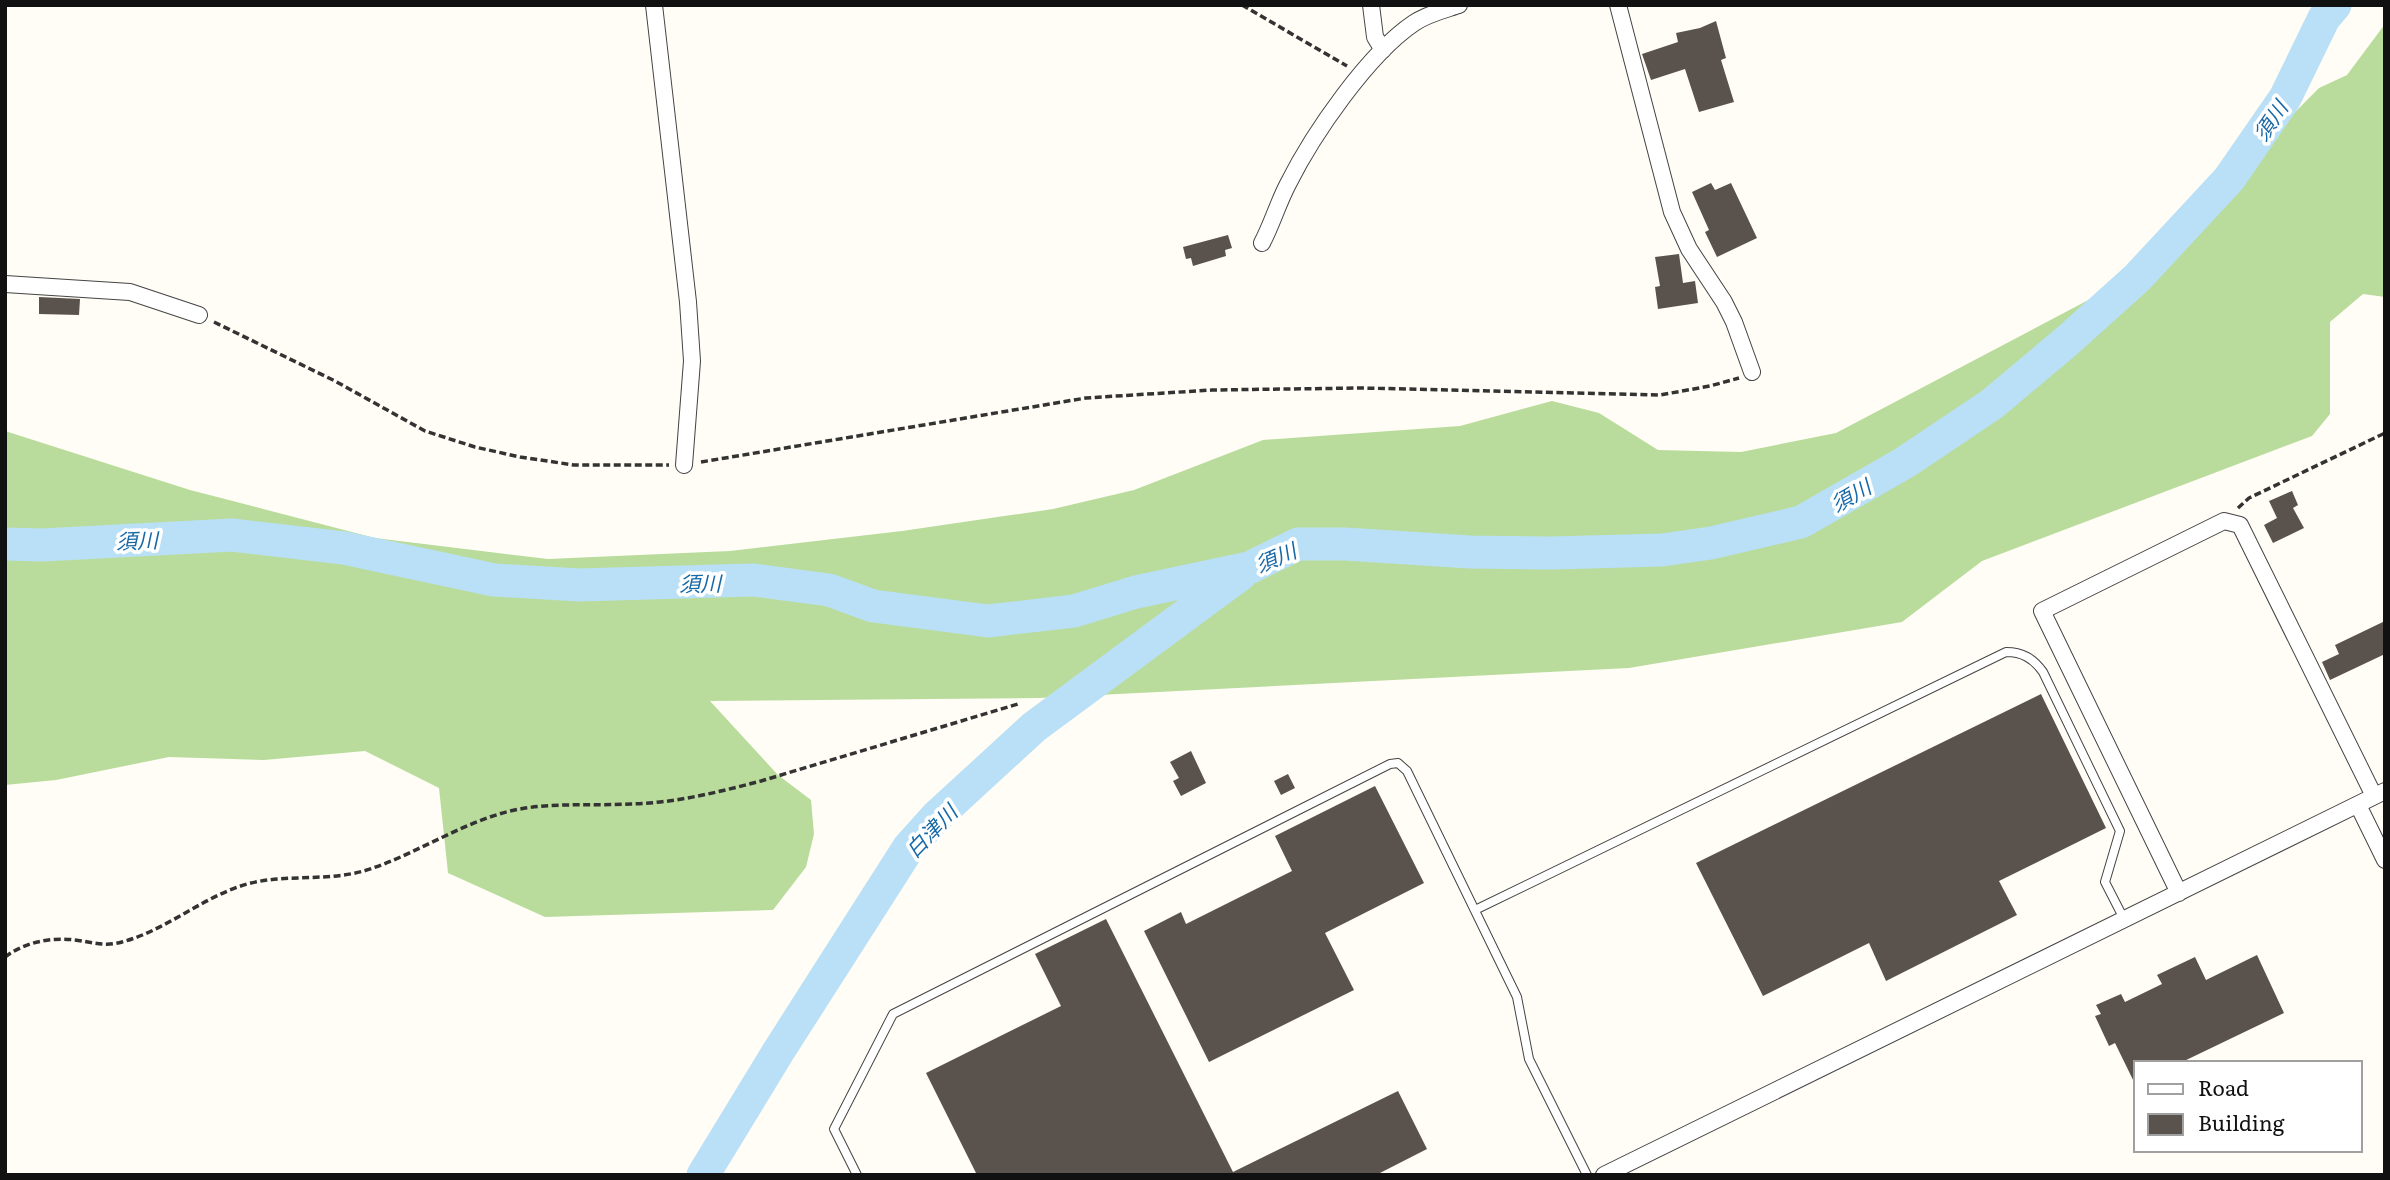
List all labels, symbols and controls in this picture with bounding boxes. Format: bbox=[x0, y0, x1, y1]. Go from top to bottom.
water label: 須川 bbox=[2244, 92, 2295, 146]
water label: 須川 bbox=[1824, 469, 1878, 518]
water label: 須川 bbox=[115, 523, 161, 555]
water label: 須川 bbox=[1250, 533, 1302, 578]
water label: 須川 bbox=[679, 566, 723, 598]
water label: 白津川 bbox=[897, 795, 964, 863]
legend bbox=[2134, 1061, 2362, 1152]
text: Road bbox=[2198, 1071, 2249, 1102]
text: Building bbox=[2198, 1106, 2285, 1137]

